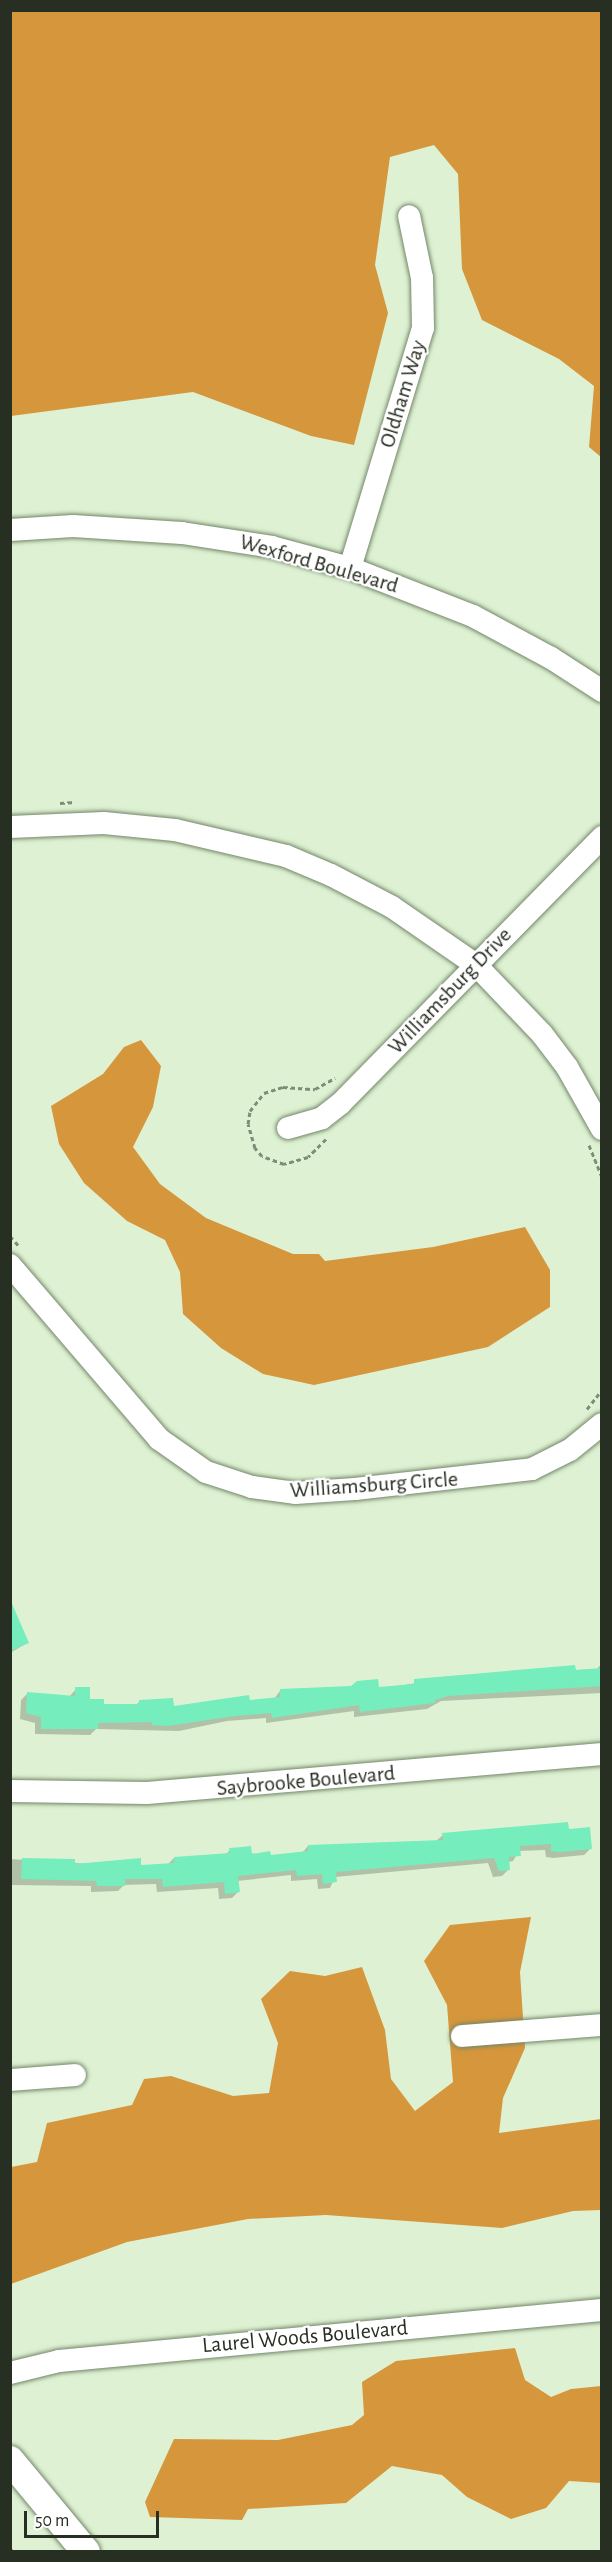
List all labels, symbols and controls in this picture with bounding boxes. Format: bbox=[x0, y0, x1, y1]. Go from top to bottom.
street label: Oldham Way bbox=[374, 337, 432, 451]
street label: Wexford Boulevard bbox=[237, 529, 401, 599]
street label: Williamsburg Drive bbox=[383, 922, 517, 1060]
street label: Williamsburg Circle bbox=[289, 1466, 459, 1504]
street label: Saybrooke Boulevard bbox=[216, 1760, 396, 1802]
street label: Laurel Woods Boulevard bbox=[201, 2315, 409, 2359]
scale bar bbox=[27, 2499, 162, 2537]
text: 50 m bbox=[35, 2512, 69, 2530]

